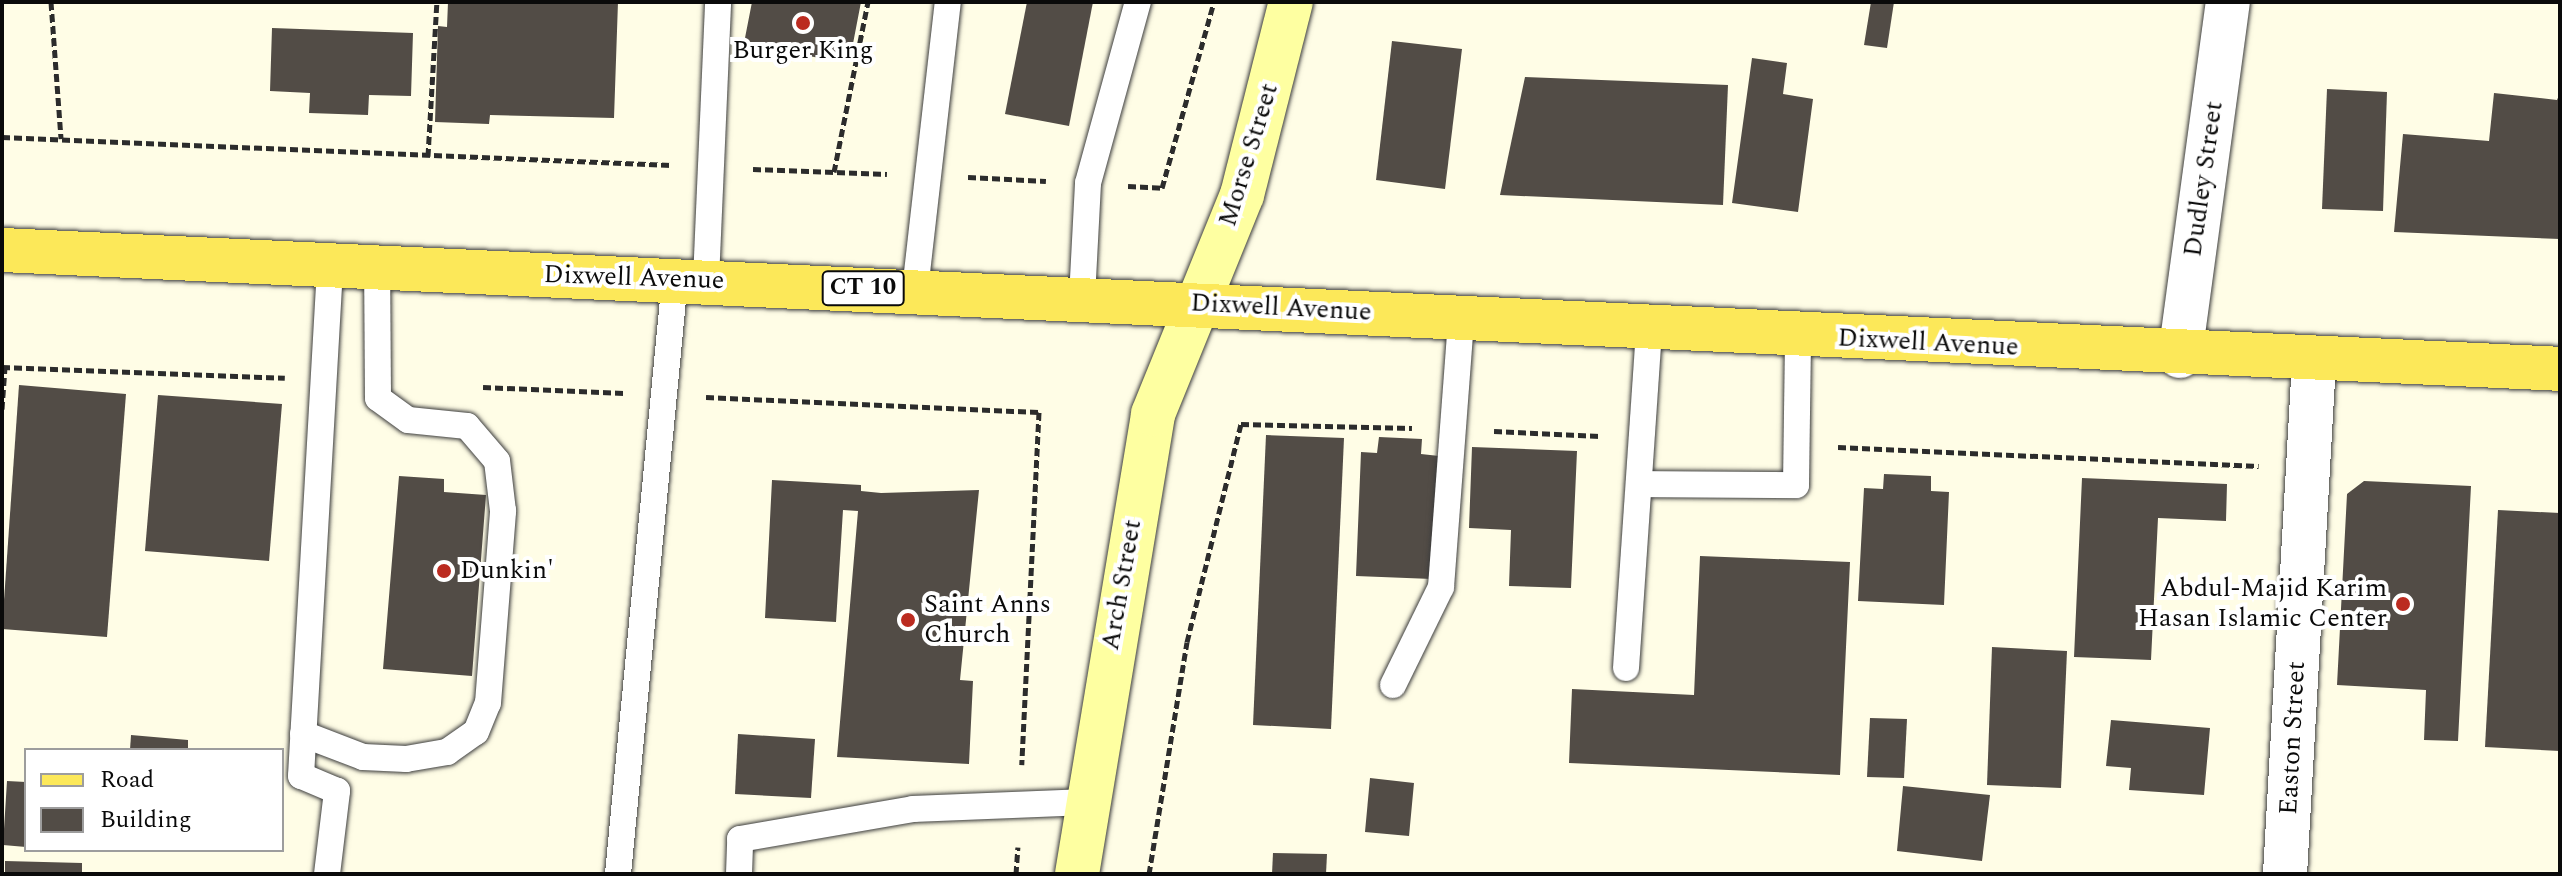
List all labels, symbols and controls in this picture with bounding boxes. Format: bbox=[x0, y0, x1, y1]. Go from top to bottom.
marker: Burger King bbox=[794, 14, 812, 32]
place label: Burger King bbox=[732, 35, 874, 67]
street label: Morse Street bbox=[1212, 80, 1286, 230]
street label: Dudley Street bbox=[2178, 99, 2230, 259]
street label: Dixwell Avenue bbox=[543, 259, 725, 297]
road number: CT 10 bbox=[821, 268, 905, 308]
street label: Dixwell Avenue bbox=[1190, 288, 1372, 328]
street label: Dixwell Avenue bbox=[1837, 323, 2019, 363]
street label: Arch Street bbox=[1095, 517, 1149, 653]
place label: Dunkin' bbox=[460, 555, 554, 587]
marker: Dunkin' bbox=[435, 562, 453, 580]
place label: Abdul-Majid Karim Hasan Islamic Center bbox=[2138, 573, 2387, 634]
place label: Saint Anns Church bbox=[924, 589, 1051, 650]
marker: Abdul-Majid Karim Hasan Islamic Center bbox=[2394, 595, 2412, 613]
marker: Saint Anns Church bbox=[899, 611, 917, 629]
street label: Easton Street bbox=[2273, 660, 2313, 816]
legend bbox=[24, 748, 284, 852]
text: Road bbox=[100, 762, 154, 798]
text: Building bbox=[100, 802, 192, 838]

